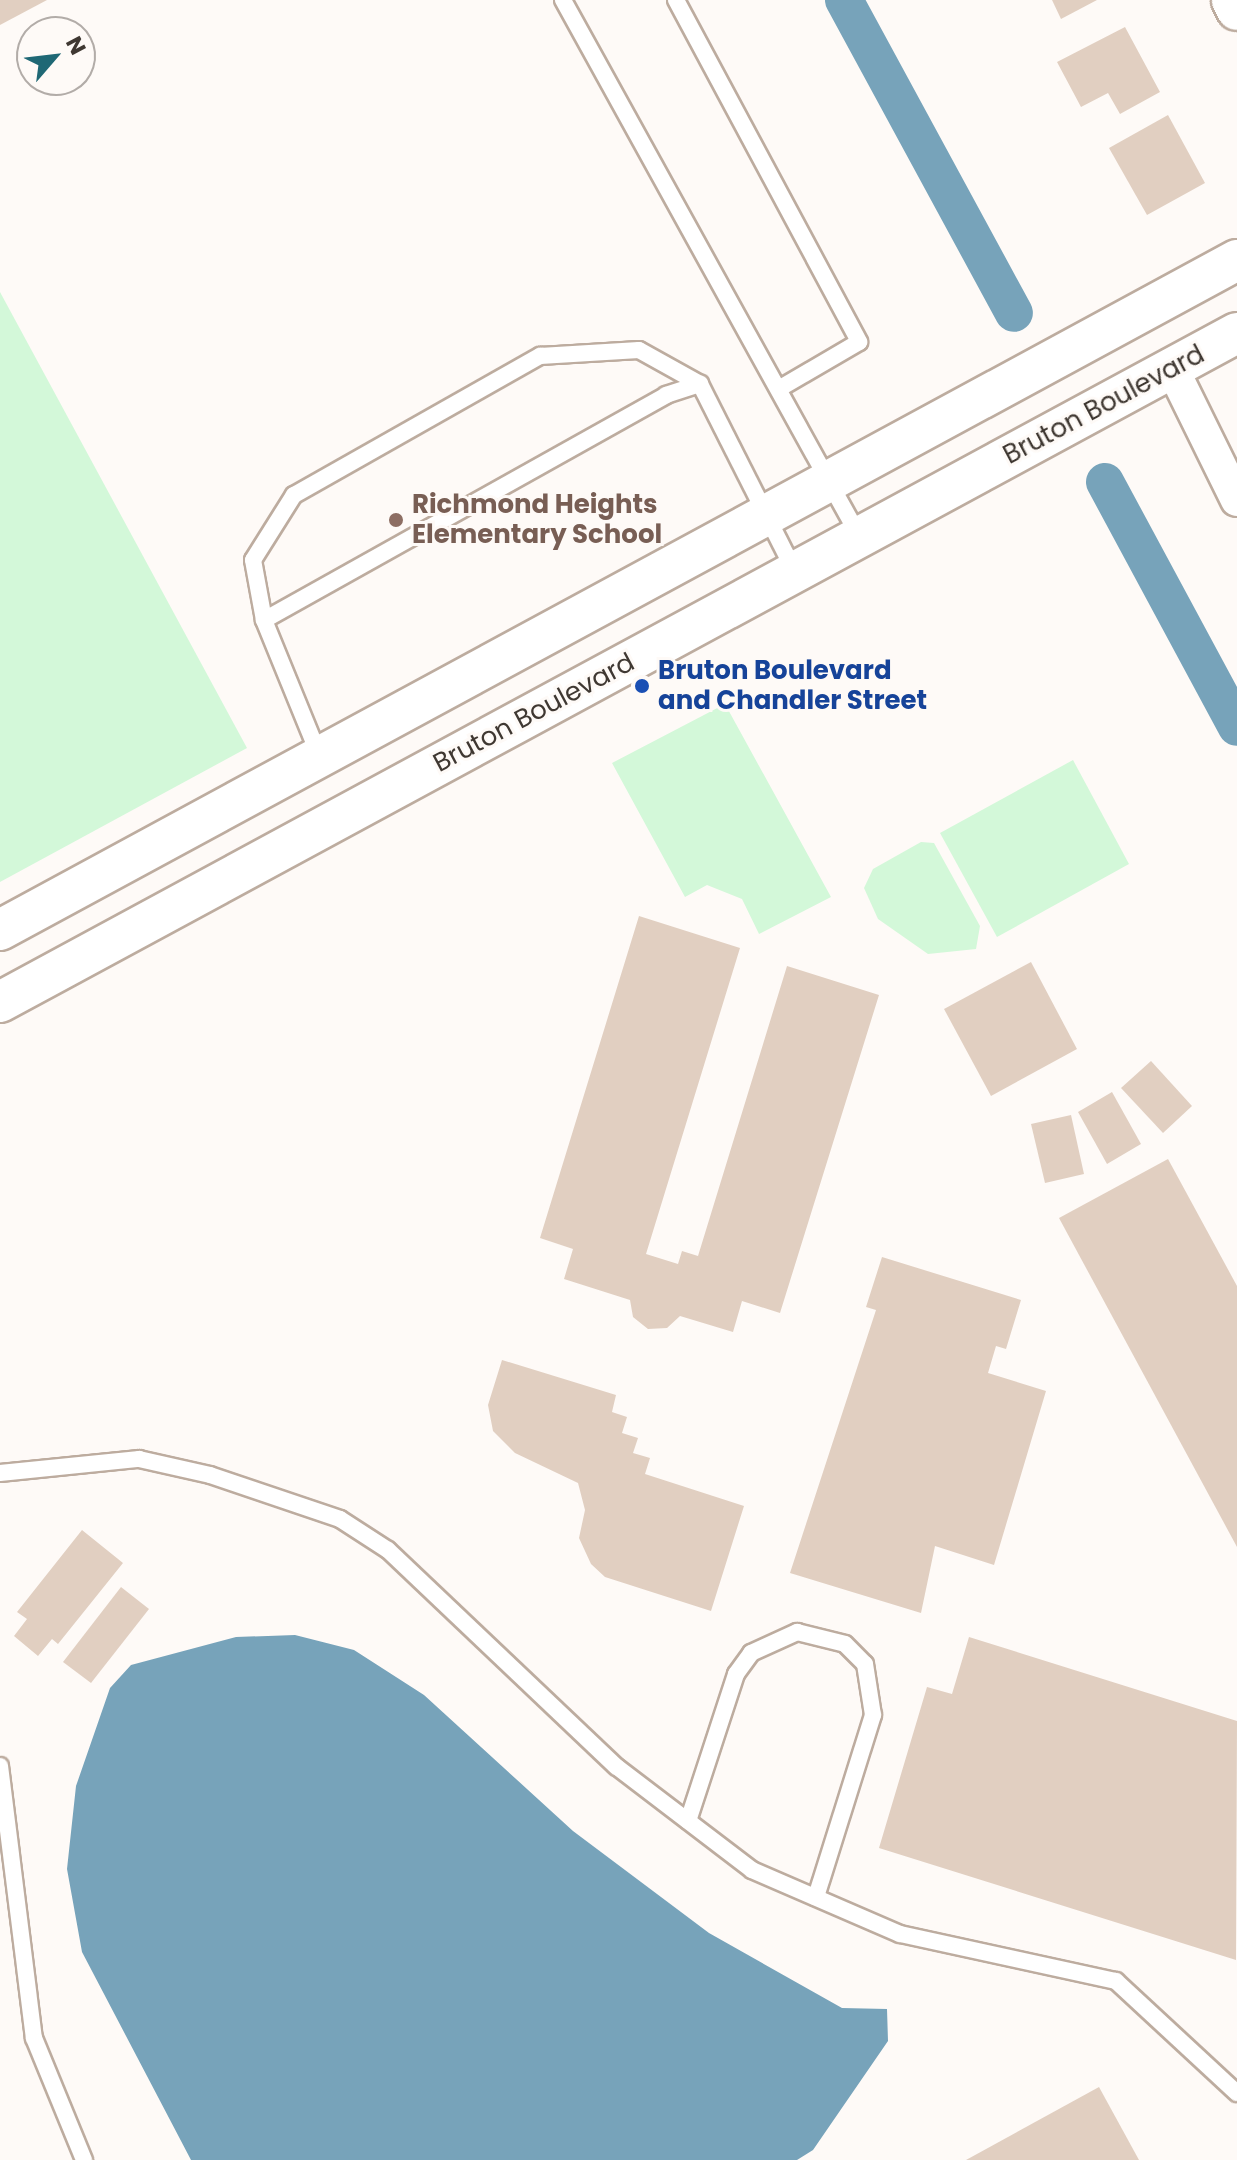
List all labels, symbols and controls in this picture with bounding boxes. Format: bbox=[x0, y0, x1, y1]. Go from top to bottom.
north arrow bbox=[16, 16, 96, 96]
text: N bbox=[58, 31, 93, 60]
street label: Bruton Boulevard bbox=[998, 339, 1210, 471]
place label: Richmond Heights Elementary School bbox=[412, 489, 662, 550]
marker: Richmond Heights Elementary School bbox=[387, 511, 405, 529]
street label: Bruton Boulevard bbox=[428, 647, 640, 779]
place label: Bruton Boulevard and Chandler Street bbox=[658, 655, 927, 716]
marker: Bruton Boulevard and Chandler Street bbox=[633, 677, 651, 695]

